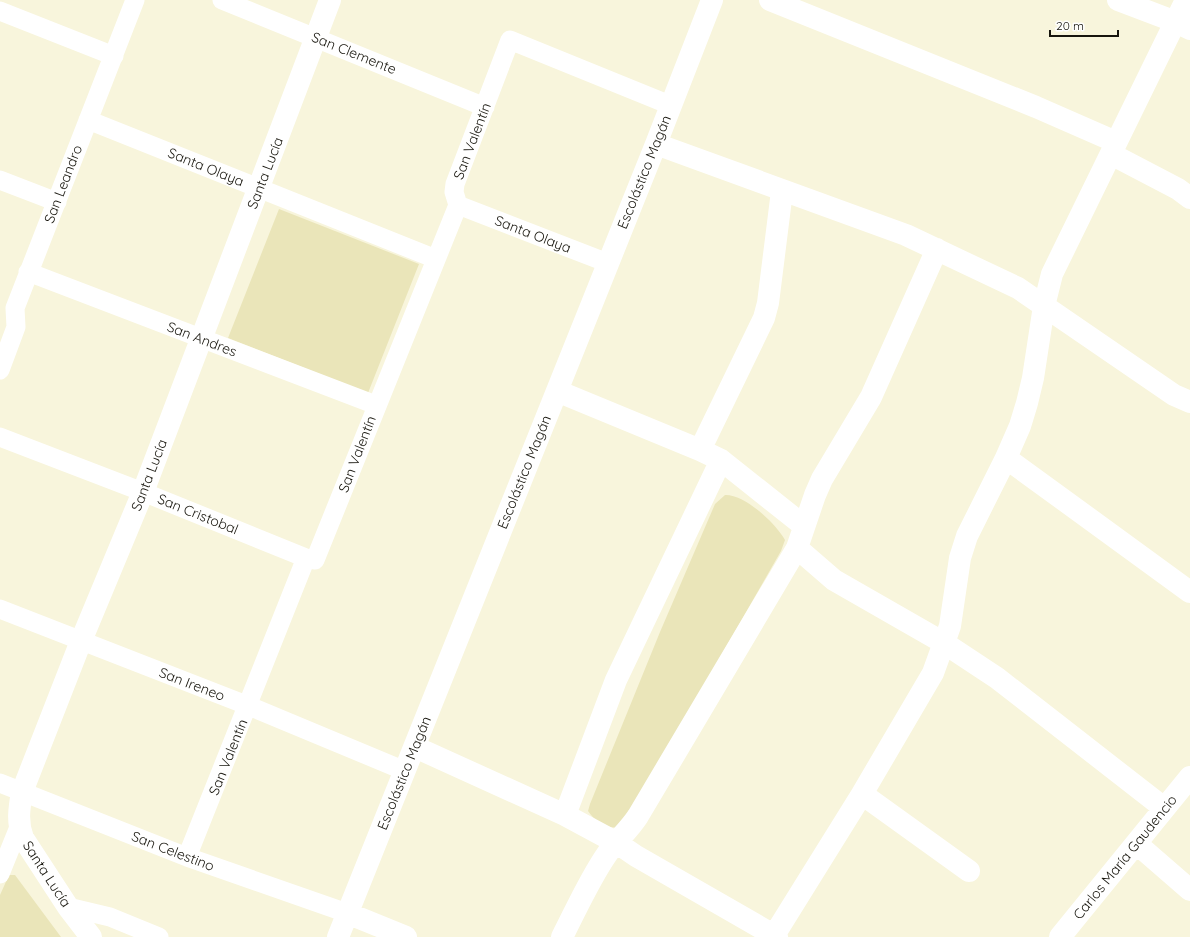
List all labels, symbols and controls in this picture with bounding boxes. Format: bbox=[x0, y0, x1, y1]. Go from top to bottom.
scale bar bbox=[1050, 12, 1118, 38]
text: 20 m bbox=[1056, 18, 1084, 33]
street label: San Clemente bbox=[309, 28, 399, 78]
street label: San Valentín bbox=[449, 100, 495, 182]
street label: Escolástico Magán bbox=[613, 112, 675, 232]
street label: Santa Lucía bbox=[243, 134, 287, 212]
street label: San Leandro bbox=[40, 142, 86, 226]
street label: Santa Olaya bbox=[165, 144, 247, 190]
street label: Santa Olaya bbox=[492, 211, 574, 257]
street label: San Andres bbox=[164, 317, 240, 361]
street label: Escolástico Magán bbox=[493, 412, 555, 532]
street label: San Valentín bbox=[334, 413, 380, 495]
street label: Santa Lucía bbox=[127, 436, 171, 514]
street label: San Cristobal bbox=[155, 490, 241, 538]
street label: San Ireneo bbox=[156, 663, 228, 705]
street label: Escolástico Magán bbox=[373, 713, 435, 833]
street label: San Valentín bbox=[205, 716, 251, 798]
street label: Carlos María Gaudencio bbox=[1069, 791, 1181, 923]
street label: San Celestino bbox=[129, 827, 217, 875]
street label: Santa Lucía bbox=[19, 837, 75, 911]

